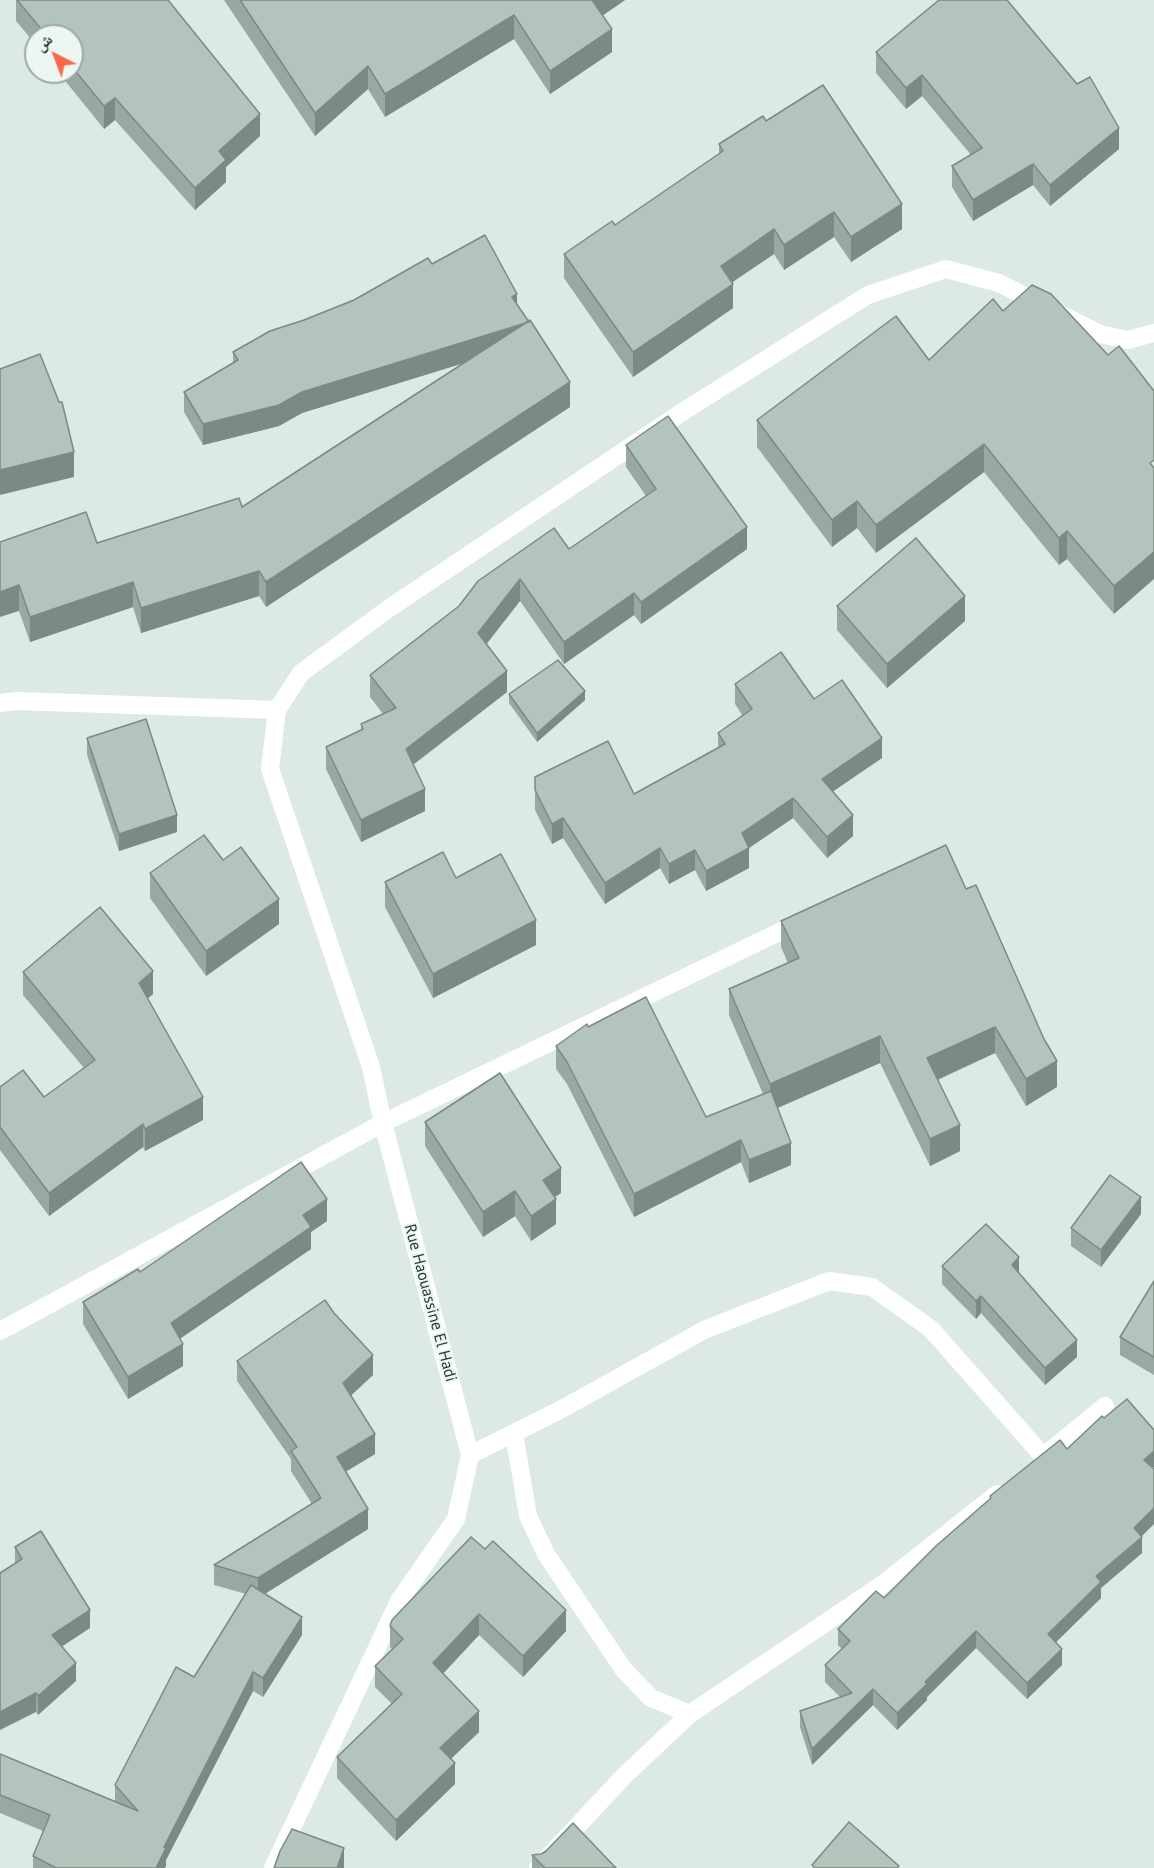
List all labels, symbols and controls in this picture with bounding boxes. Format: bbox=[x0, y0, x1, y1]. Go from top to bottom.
north arrow bbox=[24, 24, 84, 84]
text: ش bbox=[30, 29, 56, 55]
street label: Rue Haouassine El Hadi bbox=[400, 1222, 460, 1384]

